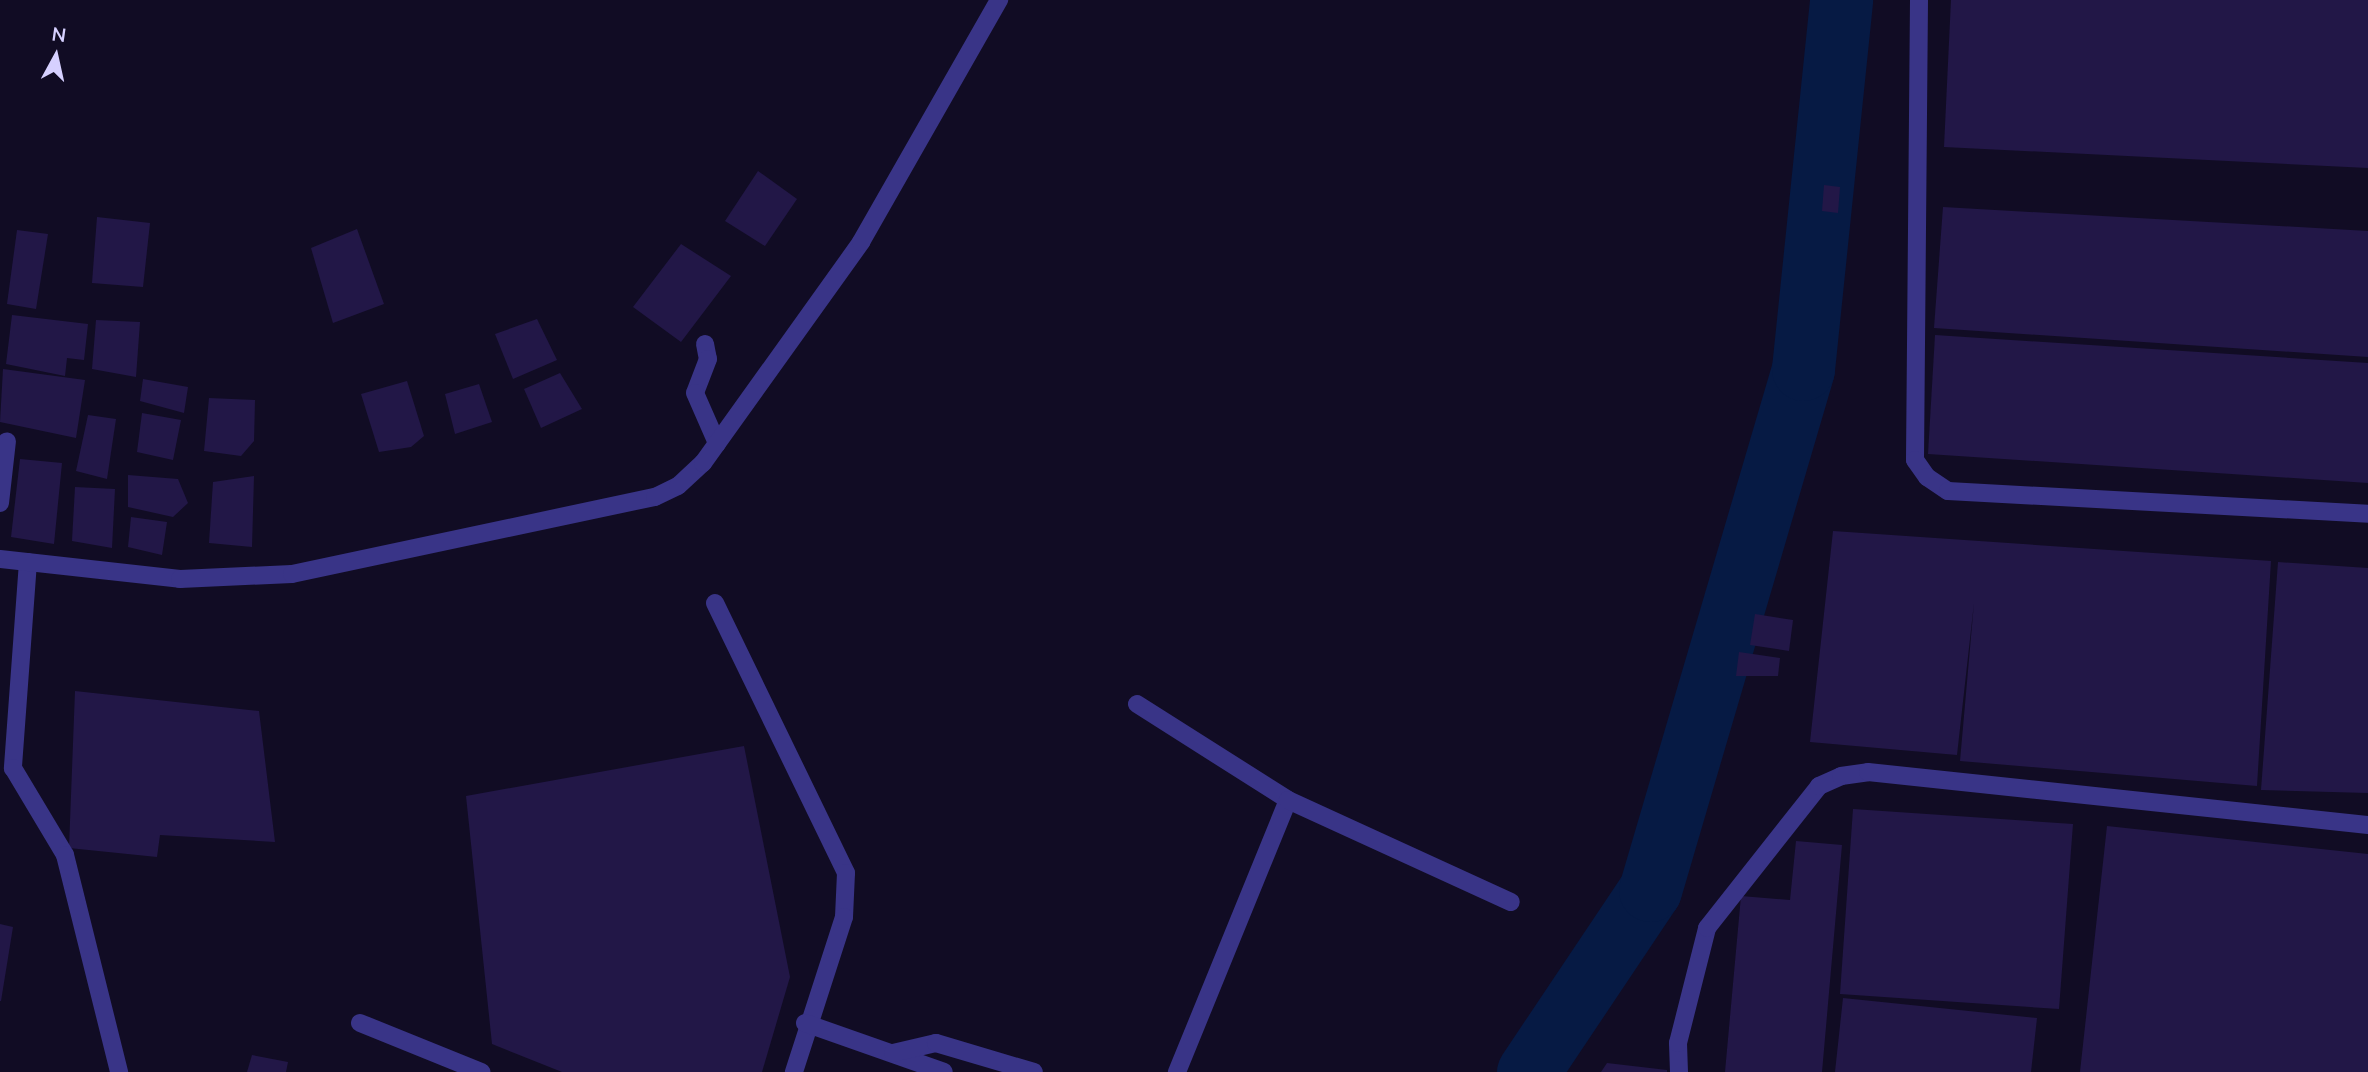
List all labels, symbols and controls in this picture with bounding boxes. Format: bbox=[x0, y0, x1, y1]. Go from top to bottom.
north arrow bbox=[21, 21, 91, 91]
text: N bbox=[50, 21, 68, 49]

